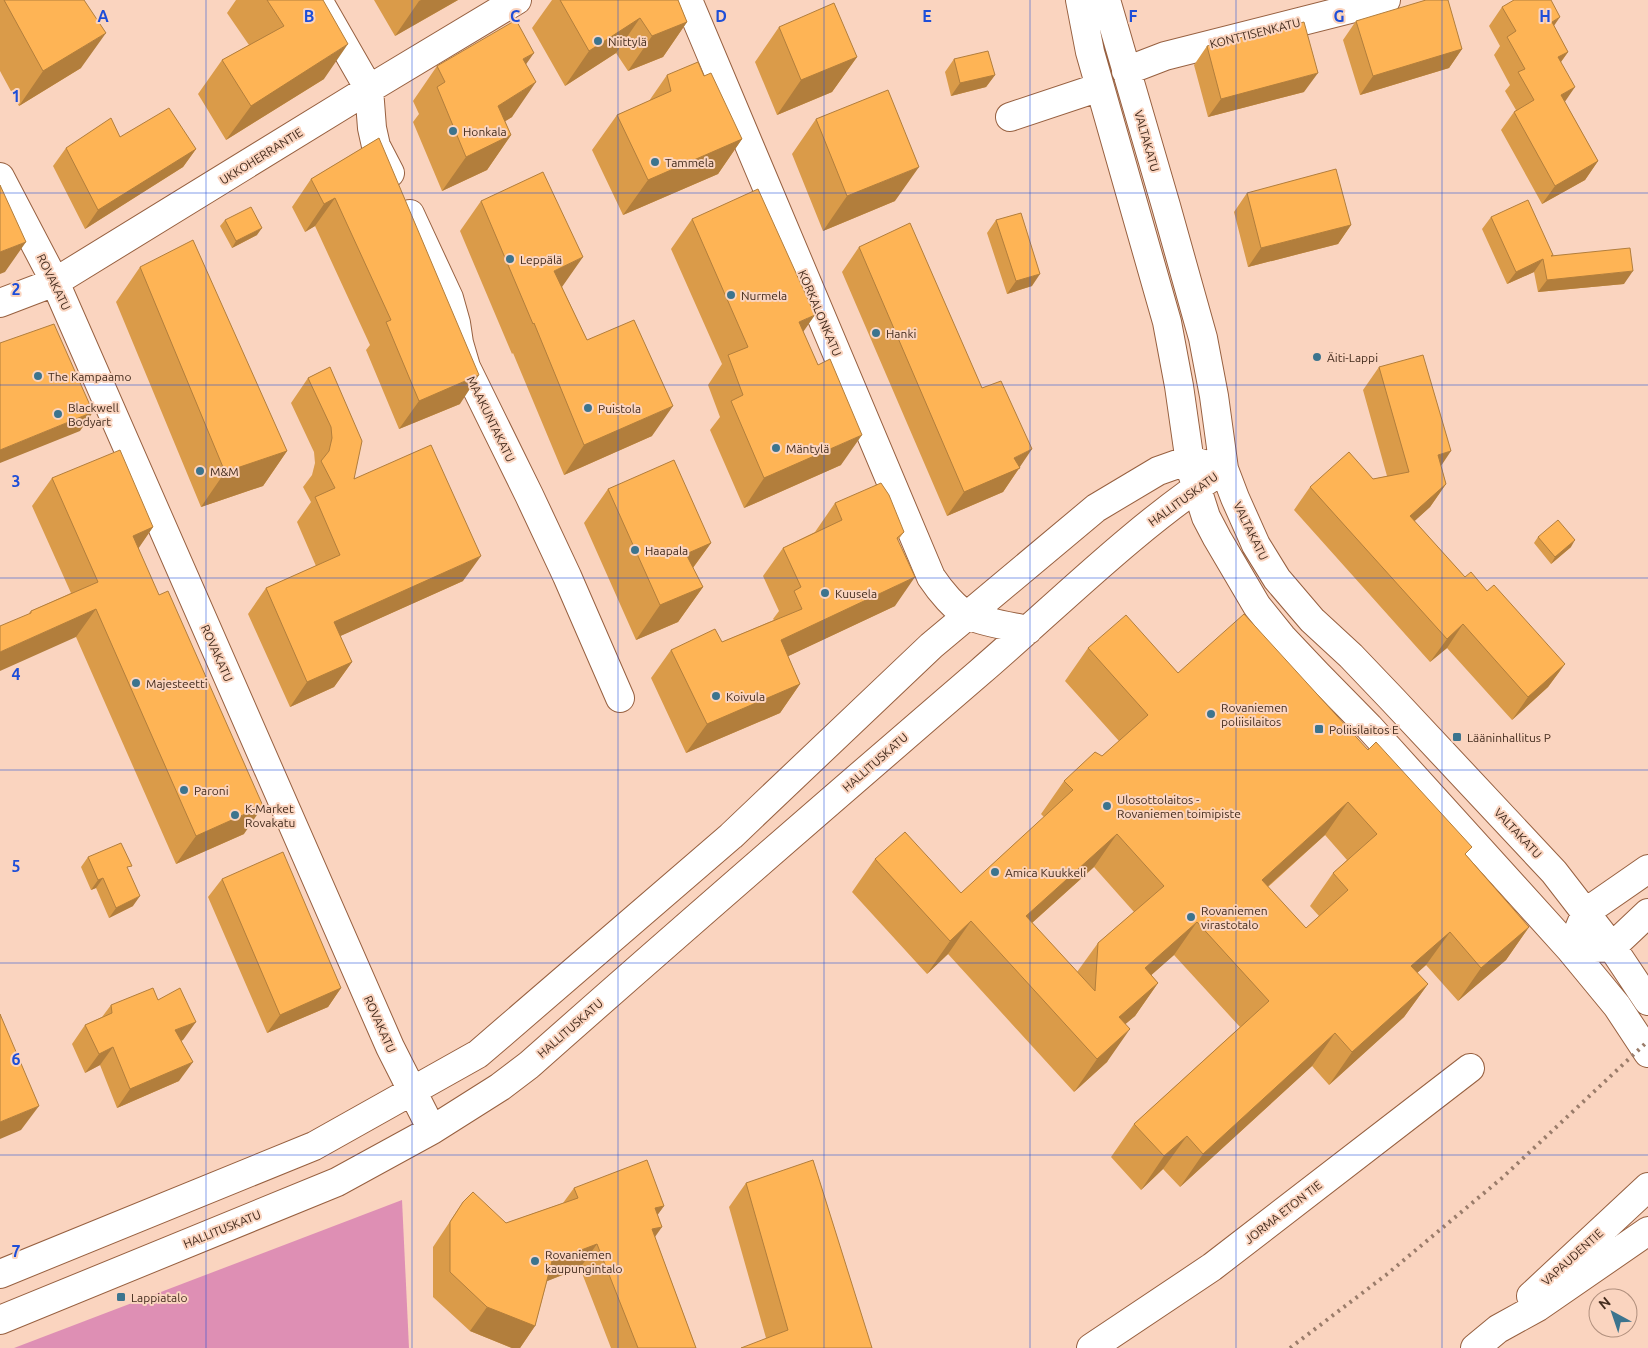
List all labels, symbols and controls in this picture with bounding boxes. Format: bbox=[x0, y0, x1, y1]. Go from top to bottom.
text: A bbox=[97, 7, 109, 25]
text: B bbox=[304, 7, 314, 25]
text: C bbox=[510, 7, 520, 25]
text: D bbox=[715, 7, 727, 25]
text: E bbox=[922, 7, 932, 25]
text: F bbox=[1129, 7, 1138, 25]
text: G bbox=[1333, 7, 1345, 25]
text: H bbox=[1539, 7, 1551, 25]
street label: KONTTISENKATU bbox=[1208, 15, 1302, 51]
marker: Niittylä bbox=[592, 35, 604, 47]
place label: Niittylä bbox=[608, 35, 647, 48]
text: 1 bbox=[11, 87, 21, 105]
street label: VALTAKATU bbox=[1132, 109, 1162, 173]
street label: UKKOHERRANTIE bbox=[217, 125, 305, 187]
marker: Honkala bbox=[447, 125, 459, 137]
place label: Honkala bbox=[463, 125, 507, 138]
marker: Tammela bbox=[649, 156, 661, 168]
place label: Tammela bbox=[665, 156, 714, 169]
street label: ROVAKATU bbox=[35, 252, 73, 312]
marker: Leppälä bbox=[504, 253, 516, 265]
place label: Leppälä bbox=[520, 253, 562, 266]
street label: KORKALONKATU bbox=[796, 268, 844, 358]
text: 2 bbox=[11, 280, 21, 298]
marker: Nurmela bbox=[725, 289, 737, 301]
place label: Nurmela bbox=[741, 289, 787, 302]
marker: Hanki bbox=[870, 327, 882, 339]
place label: Hanki bbox=[886, 327, 916, 340]
marker: Äiti-Lappi bbox=[1311, 351, 1323, 363]
place label: Äiti-Lappi bbox=[1327, 351, 1378, 364]
marker: The Kampaamo bbox=[32, 370, 44, 382]
place label: The Kampaamo bbox=[48, 370, 131, 383]
street label: MAAKUNTAKATU bbox=[465, 374, 517, 464]
place label: Blackwell Bodyart bbox=[68, 401, 119, 428]
marker: Puistola bbox=[582, 402, 594, 414]
place label: Puistola bbox=[598, 402, 641, 415]
marker: Blackwell Bodyart bbox=[52, 408, 64, 420]
marker: Mäntylä bbox=[770, 442, 782, 454]
place label: Mäntylä bbox=[786, 442, 829, 455]
marker: M&M bbox=[194, 465, 206, 477]
place label: M&M bbox=[210, 465, 239, 478]
street label: HALLITUSKATU bbox=[1146, 470, 1220, 528]
text: 3 bbox=[11, 472, 21, 490]
street label: VALTAKATU bbox=[1231, 500, 1271, 562]
marker: Haapala bbox=[629, 544, 641, 556]
place label: Haapala bbox=[645, 544, 688, 557]
marker: Kuusela bbox=[819, 587, 831, 599]
place label: Kuusela bbox=[835, 587, 877, 600]
street label: ROVAKATU bbox=[199, 622, 235, 684]
text: 4 bbox=[11, 665, 21, 683]
marker: Majesteetti bbox=[130, 677, 142, 689]
place label: Majesteetti bbox=[146, 677, 208, 690]
marker: Koivula bbox=[710, 690, 722, 702]
place label: Koivula bbox=[726, 690, 765, 703]
place label: Rovaniemen poliisilaitos bbox=[1221, 701, 1288, 728]
marker: Rovaniemen poliisilaitos bbox=[1205, 708, 1217, 720]
marker: Poliisilaitos E bbox=[1313, 723, 1325, 735]
place label: Poliisilaitos E bbox=[1329, 723, 1399, 736]
street label: HALLITUSKATU bbox=[840, 730, 910, 794]
marker: Lääninhallitus P bbox=[1451, 731, 1463, 743]
place label: Lääninhallitus P bbox=[1467, 731, 1551, 744]
marker: Paroni bbox=[178, 784, 190, 796]
place label: Paroni bbox=[194, 784, 229, 797]
place label: Ulosottolaitos - Rovaniemen toimipiste bbox=[1117, 793, 1241, 820]
marker: Ulosottolaitos - Rovaniemen toimipiste bbox=[1101, 800, 1113, 812]
place label: K-Market Rovakatu bbox=[245, 802, 295, 829]
street label: VALTAKATU bbox=[1492, 805, 1544, 861]
marker: K-Market Rovakatu bbox=[229, 809, 241, 821]
text: 5 bbox=[11, 857, 21, 875]
marker: Amica Kuukkeli bbox=[989, 866, 1001, 878]
place label: Amica Kuukkeli bbox=[1005, 866, 1086, 879]
place label: Rovaniemen virastotalo bbox=[1201, 904, 1268, 931]
marker: Rovaniemen virastotalo bbox=[1185, 911, 1197, 923]
street label: ROVAKATU bbox=[362, 993, 398, 1055]
street label: HALLITUSKATU bbox=[535, 996, 605, 1060]
text: 6 bbox=[11, 1050, 21, 1068]
street label: JORMA ETON TIE bbox=[1242, 1178, 1324, 1246]
street label: HALLITUSKATU bbox=[181, 1208, 263, 1250]
street label: VAPAUDENTIE bbox=[1539, 1226, 1605, 1288]
text: 7 bbox=[11, 1242, 21, 1260]
place label: Rovaniemen kaupungintalo bbox=[545, 1248, 623, 1275]
marker: Rovaniemen kaupungintalo bbox=[529, 1255, 541, 1267]
north arrow bbox=[1588, 1288, 1638, 1338]
marker: Lappiatalo bbox=[115, 1291, 127, 1303]
place label: Lappiatalo bbox=[131, 1291, 187, 1304]
text: N bbox=[1595, 1294, 1614, 1313]

